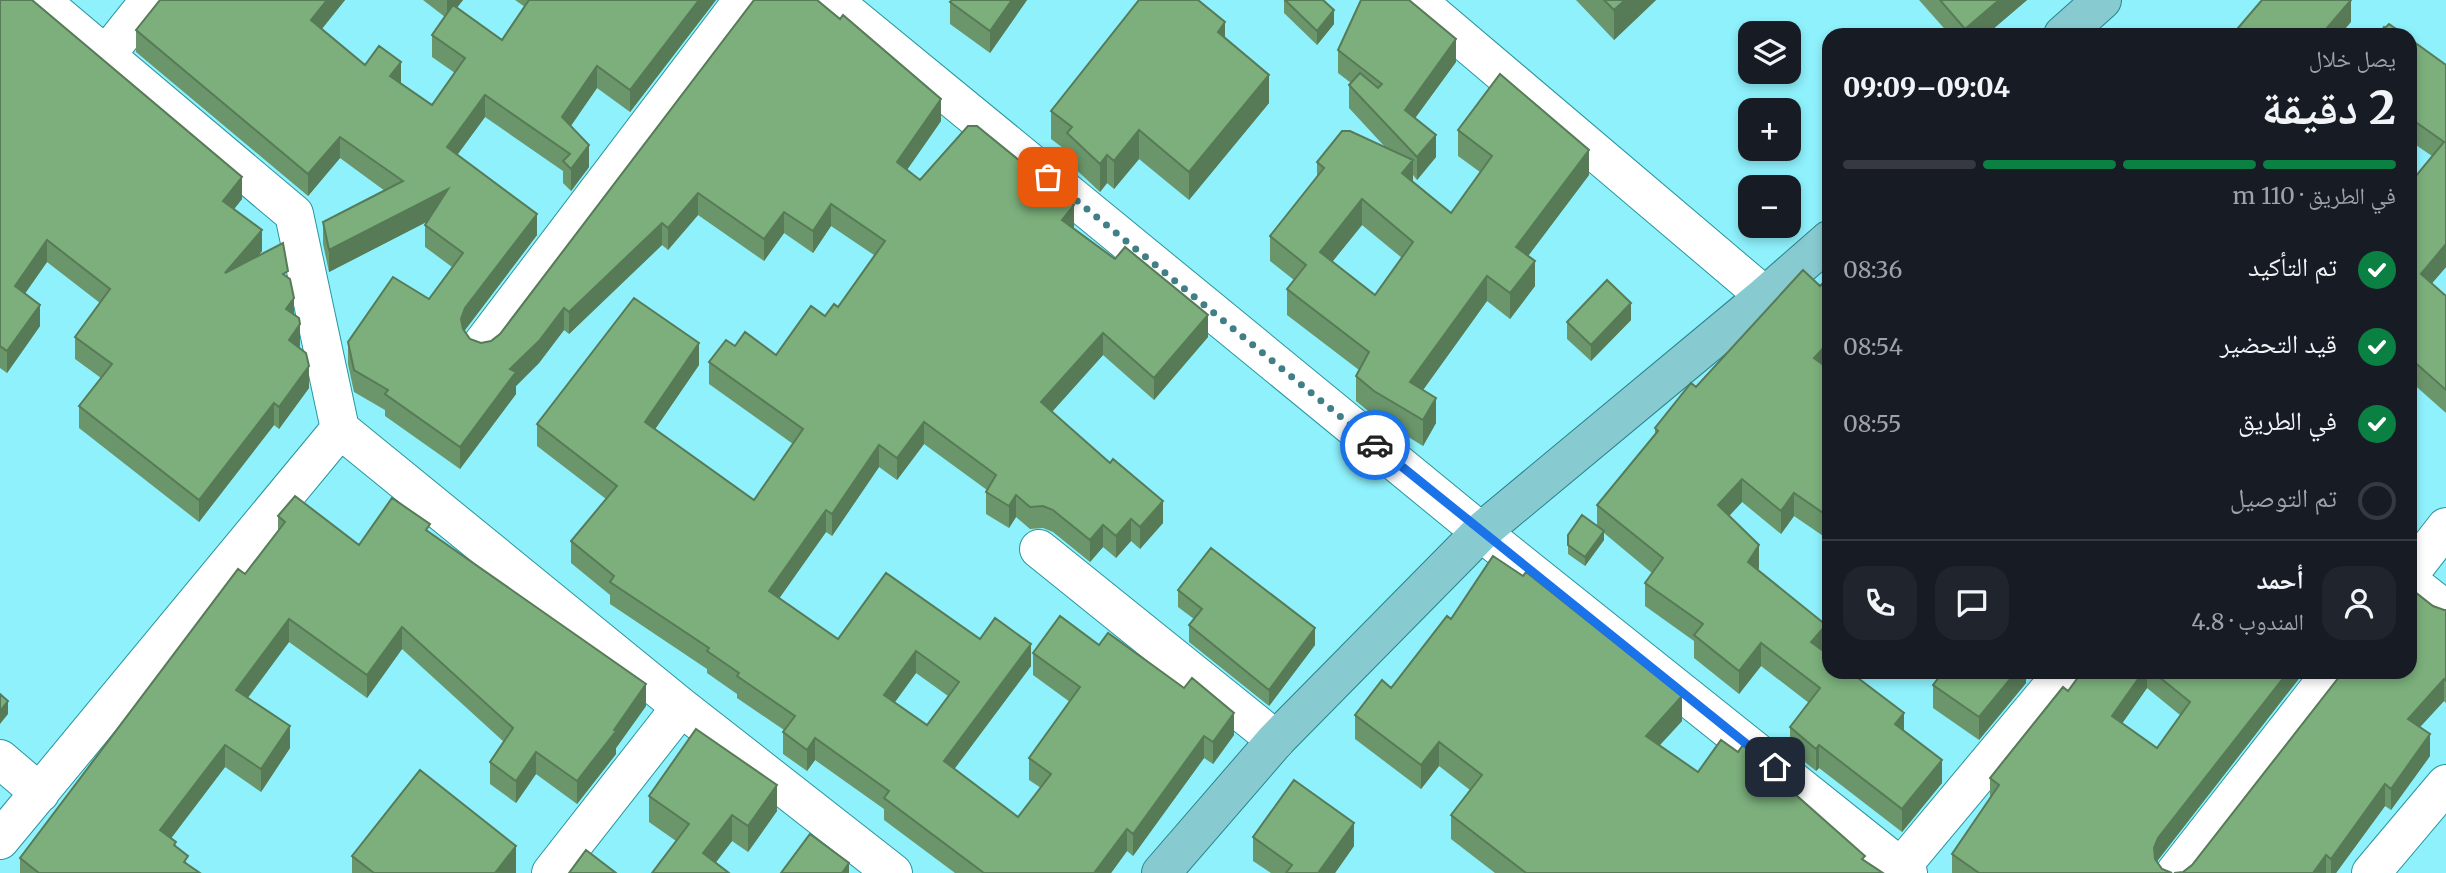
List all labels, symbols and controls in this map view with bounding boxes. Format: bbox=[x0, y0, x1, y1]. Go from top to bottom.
map controls bbox=[1738, 21, 1801, 238]
button: layers bbox=[1738, 21, 1801, 84]
text: يصل خلال bbox=[2309, 44, 2396, 73]
text: 09:04–09:09 bbox=[1843, 71, 2010, 104]
text: 2 دقيقة bbox=[2262, 79, 2396, 137]
button: + bbox=[1738, 98, 1801, 161]
pin bbox=[1018, 147, 1078, 207]
icon: bag bbox=[1029, 158, 1067, 196]
button: − bbox=[1738, 175, 1801, 238]
text: في الطريق · 110 m bbox=[2233, 181, 2396, 210]
text: تم التأكيد bbox=[2248, 250, 2337, 283]
icon: check bbox=[2358, 251, 2396, 289]
text: 08:36 bbox=[1843, 255, 1902, 284]
text: قيد التحضير bbox=[2220, 327, 2337, 360]
icon: check bbox=[2358, 328, 2396, 366]
text: 08:54 bbox=[1843, 332, 1903, 361]
text: في الطريق bbox=[2238, 404, 2337, 437]
icon: check bbox=[2358, 405, 2396, 443]
text: 08:55 bbox=[1843, 409, 1901, 438]
courier bbox=[1340, 410, 1410, 480]
icon: car bbox=[1356, 426, 1394, 464]
text: تم التوصيل bbox=[2230, 481, 2337, 514]
text: أحمد bbox=[2256, 563, 2304, 596]
button: phone bbox=[1843, 566, 1917, 640]
button: chat bbox=[1935, 566, 2009, 640]
button: person bbox=[2322, 566, 2396, 640]
text: المندوب · 4.8 bbox=[2191, 607, 2304, 636]
pin bbox=[1745, 737, 1805, 797]
icon: home bbox=[1756, 748, 1794, 786]

